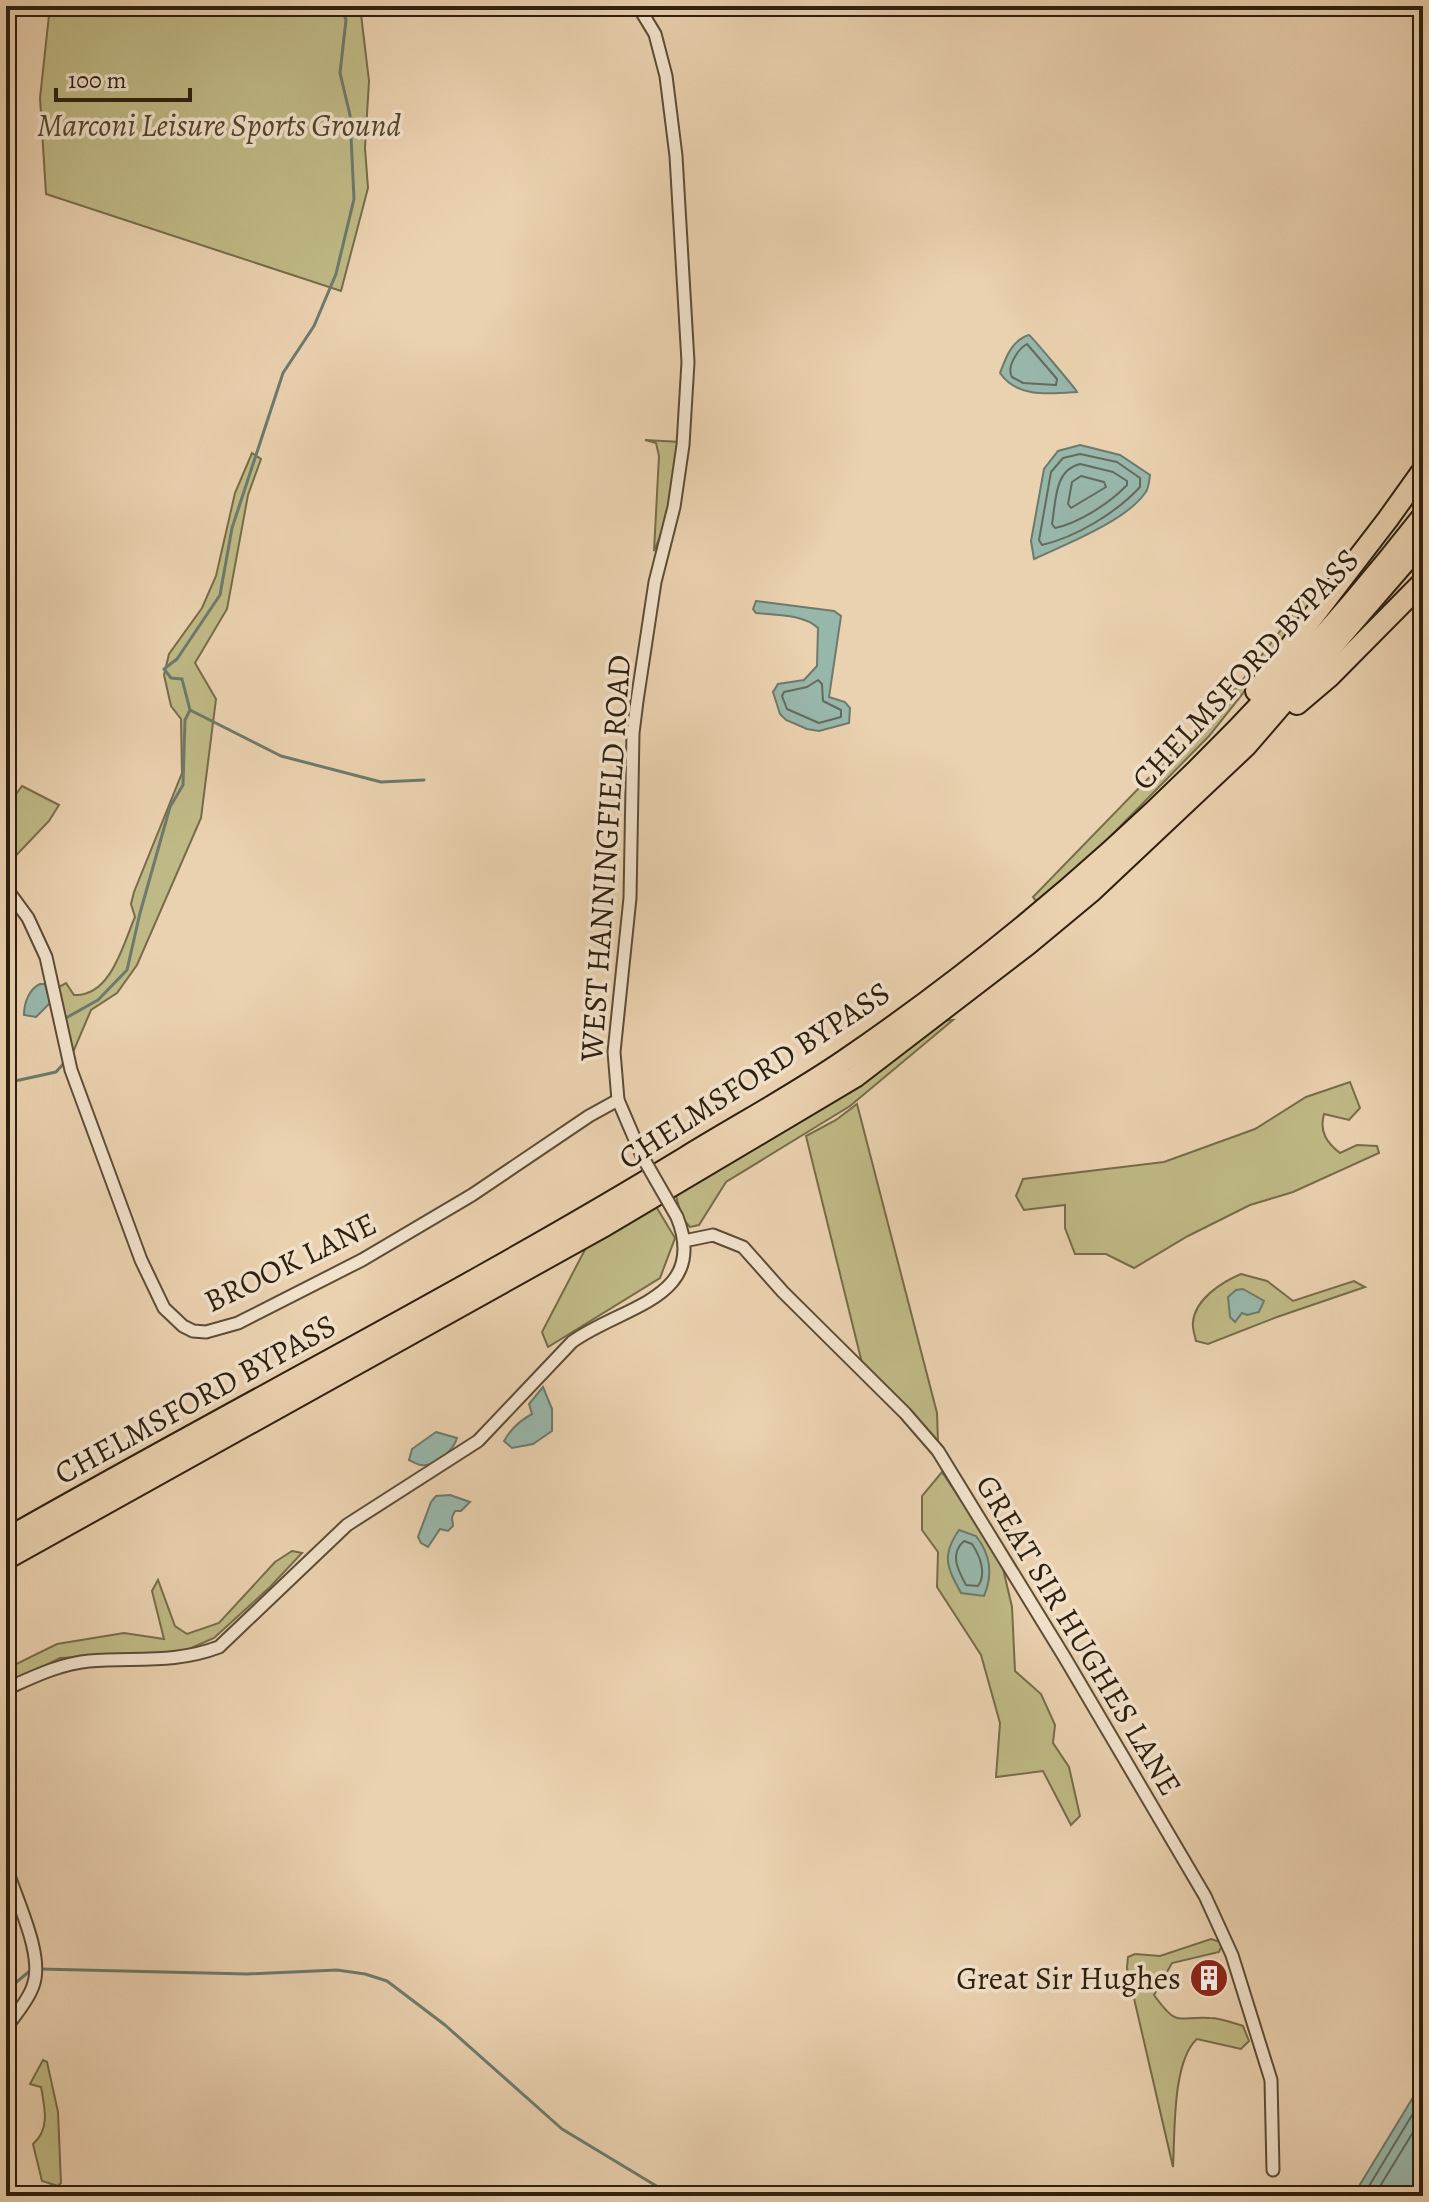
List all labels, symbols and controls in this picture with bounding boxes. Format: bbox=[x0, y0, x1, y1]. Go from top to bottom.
scale bar bbox=[56, 52, 190, 102]
text: 100 m bbox=[68, 64, 127, 96]
park label: Marconi Leisure Sports Ground bbox=[37, 103, 401, 147]
street label: CHELMSFORD BYPASS bbox=[1121, 539, 1369, 799]
street label: WEST HANNINGFIELD ROAD bbox=[569, 653, 641, 1064]
street label: CHELMSFORD BYPASS bbox=[610, 971, 898, 1179]
street label: BROOK LANE bbox=[196, 1201, 384, 1323]
street label: CHELMSFORD BYPASS bbox=[46, 1303, 344, 1495]
street label: GREAT SIR HUGHES LANE bbox=[966, 1466, 1192, 1804]
place label: Great Sir Hughes bbox=[956, 1956, 1181, 2000]
building icon: Great Sir Hughes bbox=[1188, 1957, 1230, 1999]

